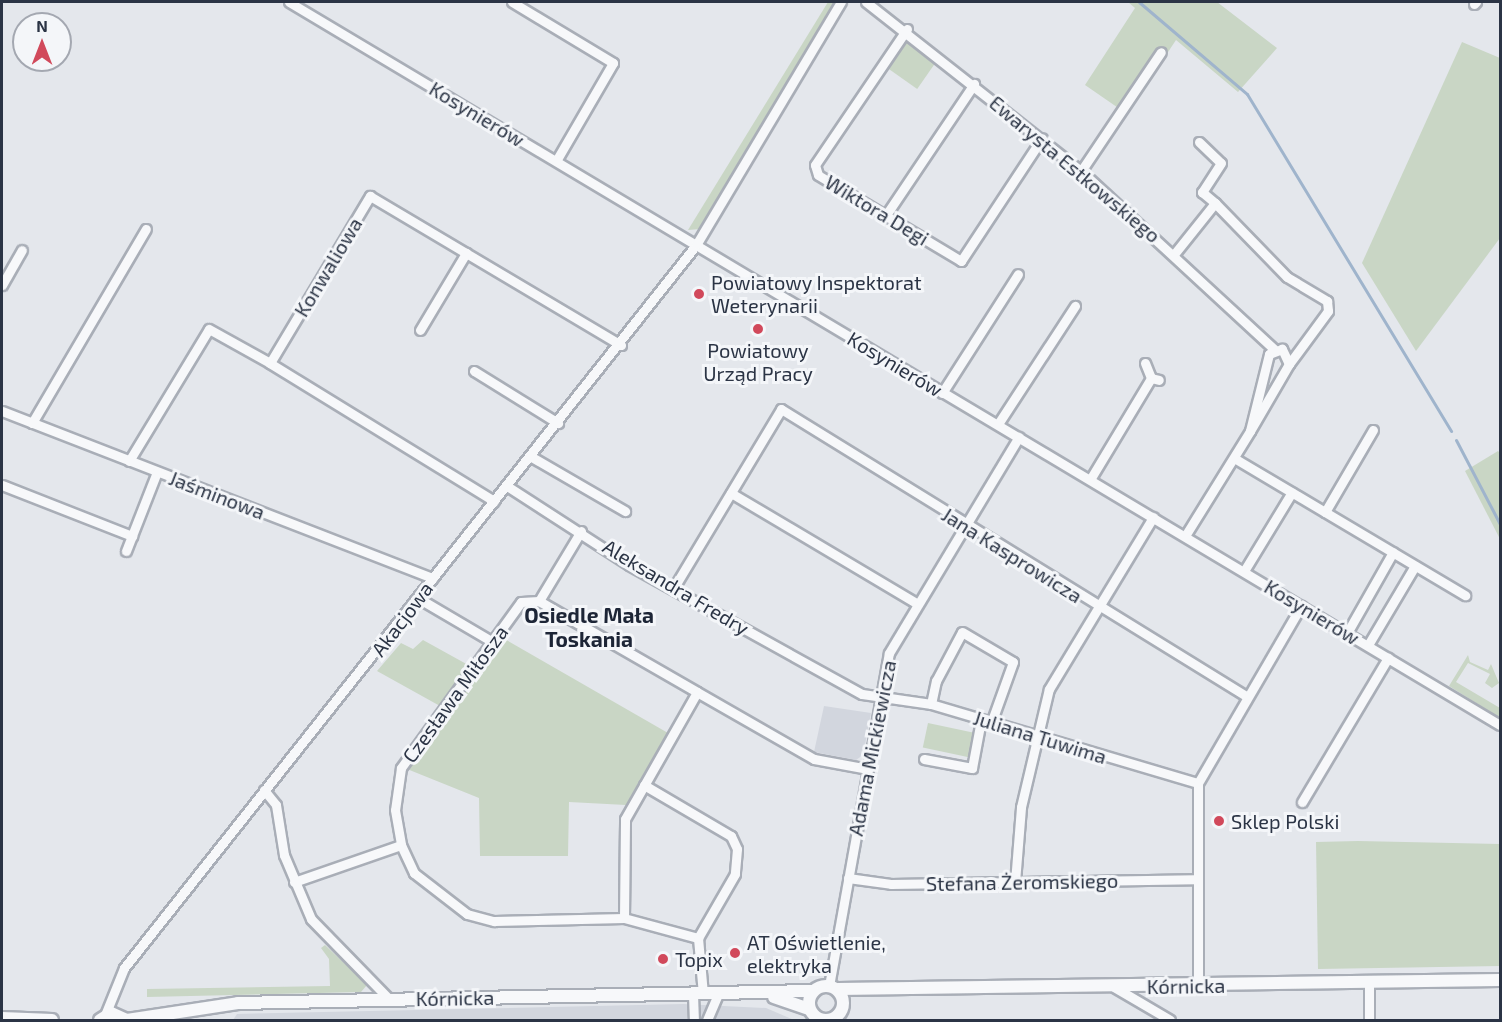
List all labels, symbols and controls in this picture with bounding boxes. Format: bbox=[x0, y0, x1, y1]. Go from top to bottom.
north arrow bbox=[12, 12, 72, 72]
text: N bbox=[36, 16, 48, 35]
street label: Kosynierów bbox=[425, 76, 529, 152]
street label: Ewarysta Estkowskiego bbox=[985, 91, 1165, 247]
street label: Wiktora Degi bbox=[821, 170, 933, 250]
street label: Konwaliowa bbox=[289, 213, 367, 321]
place label: Powiatowy Inspektorat Weterynarii bbox=[711, 270, 922, 317]
marker: Powiatowy Inspektorat Weterynarii bbox=[692, 287, 706, 301]
marker: Powiatowy Urząd Pracy bbox=[751, 322, 765, 336]
street label: Kosynierów bbox=[843, 326, 947, 402]
place label: Powiatowy Urząd Pracy bbox=[703, 338, 813, 385]
street label: Jaśminowa bbox=[166, 466, 268, 524]
street label: Jana Kasprowicza bbox=[937, 502, 1087, 608]
street label: Aleksandra Fredry bbox=[599, 534, 753, 640]
street label: Kosynierów bbox=[1260, 574, 1364, 650]
street label: Akacjowa bbox=[366, 577, 438, 661]
district label: Osiedle Mała Toskania bbox=[524, 602, 654, 652]
street label: Czesława Miłosza bbox=[397, 621, 513, 767]
street label: Adama Mickiewicza bbox=[843, 658, 901, 838]
street label: Juliana Tuwima bbox=[970, 705, 1110, 769]
place label: Sklep Polski bbox=[1231, 809, 1339, 833]
marker: Sklep Polski bbox=[1212, 814, 1226, 828]
street label: Stefana Żeromskiego bbox=[926, 868, 1118, 896]
place label: AT Oświetlenie, elektryka bbox=[747, 930, 886, 977]
marker: AT Oświetlenie, elektryka bbox=[728, 946, 742, 960]
place label: Topix bbox=[675, 947, 723, 971]
marker: Topix bbox=[656, 952, 670, 966]
street label: Kórnicka bbox=[1147, 973, 1225, 999]
street label: Kórnicka bbox=[416, 985, 494, 1011]

